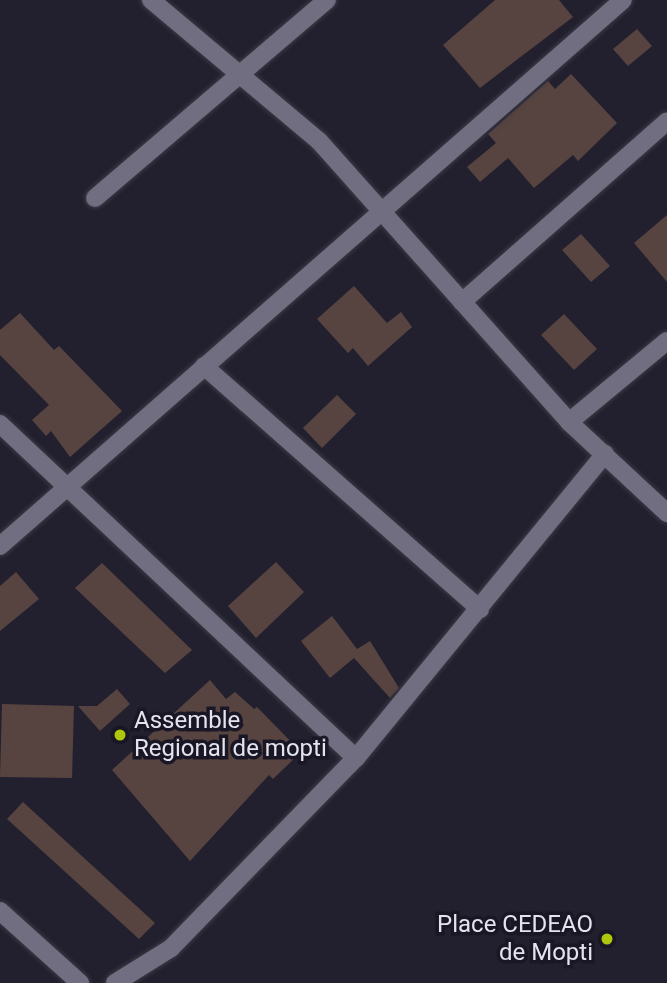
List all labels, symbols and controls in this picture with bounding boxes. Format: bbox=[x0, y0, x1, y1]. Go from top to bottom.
place label: Assemble Regional de mopti bbox=[134, 707, 327, 763]
marker: Assemble Regional de mopti bbox=[112, 727, 128, 743]
place label: Place CEDEAO de Mopti bbox=[437, 911, 593, 967]
marker: Place CEDEAO de Mopti bbox=[599, 931, 615, 947]

